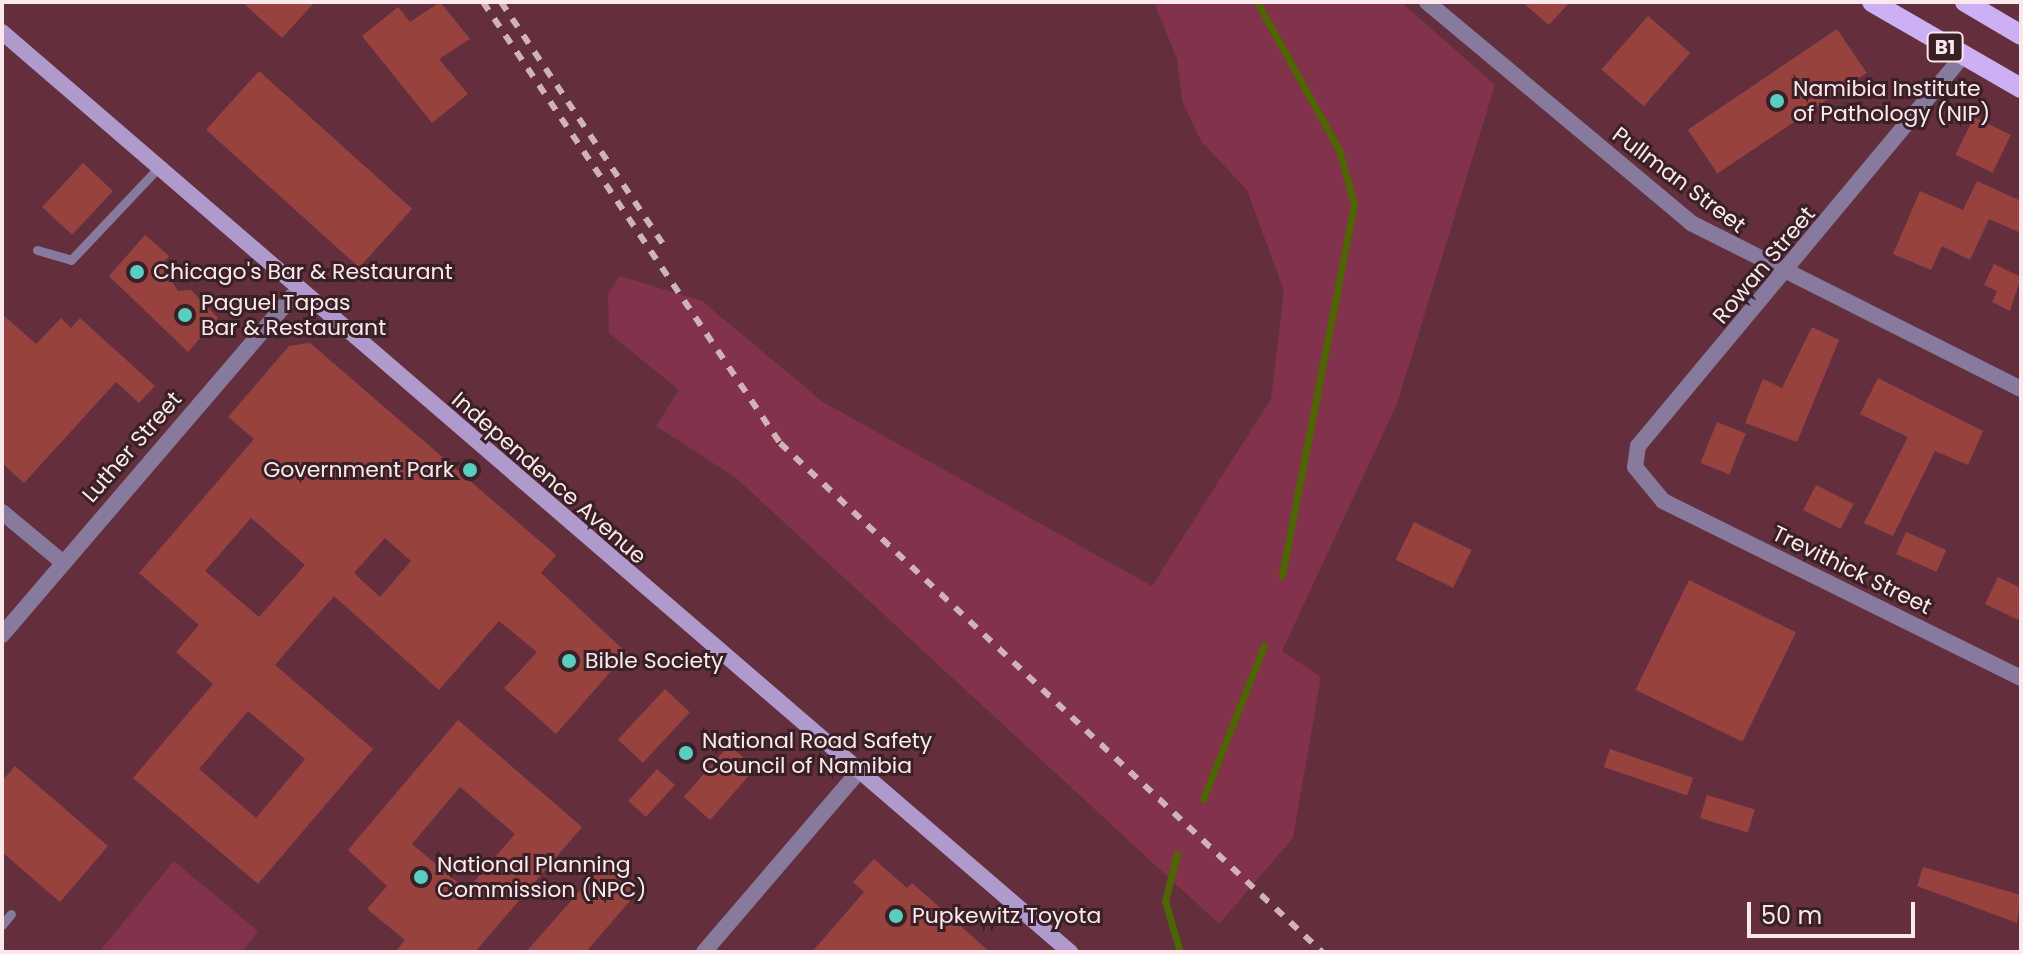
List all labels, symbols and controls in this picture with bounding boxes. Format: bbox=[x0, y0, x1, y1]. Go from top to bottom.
road number: B1 bbox=[1925, 31, 1965, 63]
place label: Namibia Institute of Pathology (NIP) bbox=[1793, 75, 1990, 126]
marker: Namibia Institute of Pathology (NIP) bbox=[1768, 92, 1786, 110]
street label: Pullman Street bbox=[1607, 121, 1751, 239]
street label: Rowan Street bbox=[1707, 201, 1821, 329]
place label: Chicago's Bar & Restaurant bbox=[153, 259, 453, 285]
marker: Chicago's Bar & Restaurant bbox=[128, 263, 146, 281]
place label: Paguel Tapas Bar & Restaurant bbox=[201, 289, 386, 340]
marker: Paguel Tapas Bar & Restaurant bbox=[176, 306, 194, 324]
street label: Luther Street bbox=[77, 386, 187, 508]
street label: Independence Avenue bbox=[447, 386, 651, 570]
place label: Government Park bbox=[263, 457, 454, 483]
marker: Government Park bbox=[461, 461, 479, 479]
street label: Trevithick Street bbox=[1768, 520, 1936, 620]
place label: Bible Society bbox=[585, 648, 723, 674]
marker: Bible Society bbox=[560, 652, 578, 670]
place label: National Road Safety Council of Namibia bbox=[702, 727, 932, 778]
marker: National Road Safety Council of Namibia bbox=[677, 744, 695, 762]
place label: National Planning Commission (NPC) bbox=[437, 851, 646, 902]
marker: National Planning Commission (NPC) bbox=[412, 868, 430, 886]
scale bar bbox=[1751, 886, 1919, 936]
text: 50 m bbox=[1761, 899, 1822, 932]
place label: Pupkewitz Toyota bbox=[912, 903, 1101, 929]
marker: Pupkewitz Toyota bbox=[887, 907, 905, 925]

